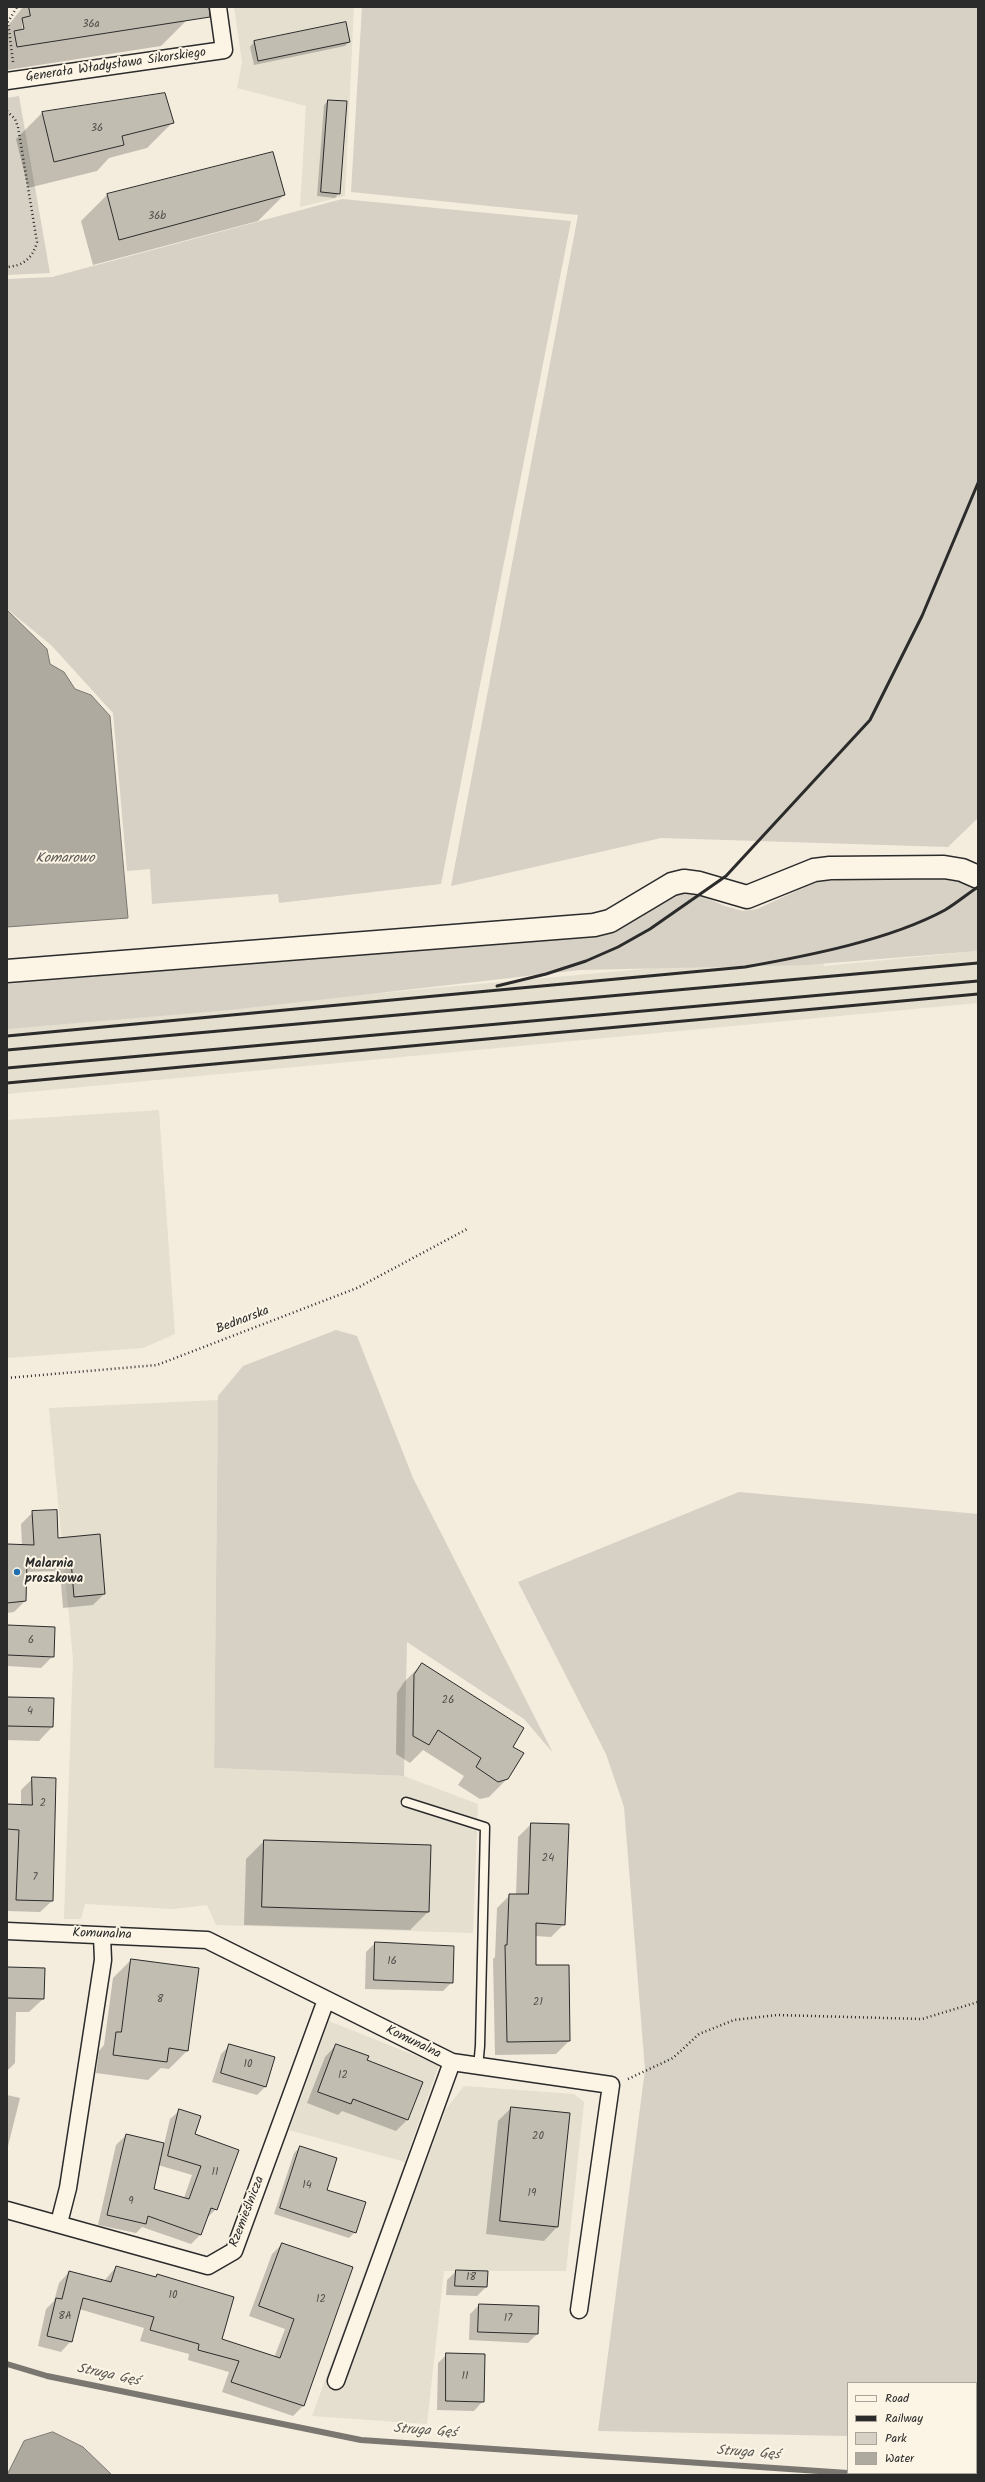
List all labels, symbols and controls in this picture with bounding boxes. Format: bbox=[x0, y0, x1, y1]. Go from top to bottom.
house number: 36a bbox=[82, 18, 100, 32]
street label: Generała Władysława Sikorskiego bbox=[25, 46, 207, 86]
house number: 36 bbox=[91, 122, 103, 136]
house number: 36b bbox=[148, 210, 166, 224]
water label: Komarowo bbox=[35, 852, 95, 868]
street label: Bednarska bbox=[214, 1304, 272, 1338]
place label: Malarnia proszkowa bbox=[25, 1557, 83, 1588]
marker: Malarnia proszkowa bbox=[12, 1567, 22, 1577]
house number: 6 bbox=[28, 1634, 34, 1648]
house number: 26 bbox=[442, 1694, 454, 1708]
house number: 4 bbox=[27, 1705, 33, 1719]
house number: 2 bbox=[40, 1797, 46, 1811]
house number: 24 bbox=[542, 1852, 554, 1866]
house number: 7 bbox=[32, 1871, 38, 1885]
street label: Komunalna bbox=[72, 1926, 132, 1944]
house number: 16 bbox=[387, 1955, 397, 1969]
house number: 8 bbox=[157, 1993, 163, 2007]
house number: 21 bbox=[533, 1996, 543, 2010]
street label: Komunalna bbox=[383, 2023, 443, 2063]
house number: 10 bbox=[244, 2058, 252, 2072]
house number: 12 bbox=[338, 2069, 348, 2083]
house number: 20 bbox=[532, 2130, 544, 2144]
house number: 11 bbox=[212, 2166, 218, 2180]
street label: Rzemieślnicza bbox=[227, 2174, 269, 2250]
house number: 14 bbox=[302, 2179, 312, 2193]
house number: 19 bbox=[528, 2187, 536, 2201]
house number: 9 bbox=[128, 2195, 134, 2209]
house number: 18 bbox=[466, 2271, 476, 2285]
house number: 10 bbox=[169, 2289, 177, 2303]
house number: 12 bbox=[316, 2293, 326, 2307]
house number: 8A bbox=[58, 2310, 72, 2324]
house number: 17 bbox=[504, 2312, 512, 2326]
water label: Struga Gęś bbox=[75, 2361, 141, 2391]
house number: 11 bbox=[462, 2370, 468, 2384]
legend bbox=[847, 2382, 977, 2474]
text: Road bbox=[885, 2389, 909, 2408]
text: Railway bbox=[885, 2409, 923, 2428]
water label: Struga Gęś bbox=[393, 2421, 457, 2443]
text: Park bbox=[885, 2429, 907, 2448]
water label: Struga Gęś bbox=[716, 2443, 780, 2465]
text: Water bbox=[885, 2449, 914, 2468]

